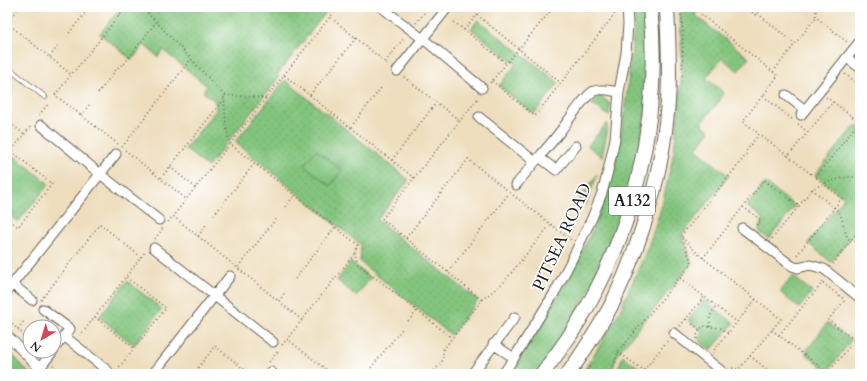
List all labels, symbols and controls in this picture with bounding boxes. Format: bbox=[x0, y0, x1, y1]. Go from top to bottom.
street label: PITSEA ROAD bbox=[527, 179, 597, 295]
road number: A132 bbox=[609, 187, 655, 215]
north arrow bbox=[22, 319, 62, 359]
text: N bbox=[27, 337, 45, 355]

